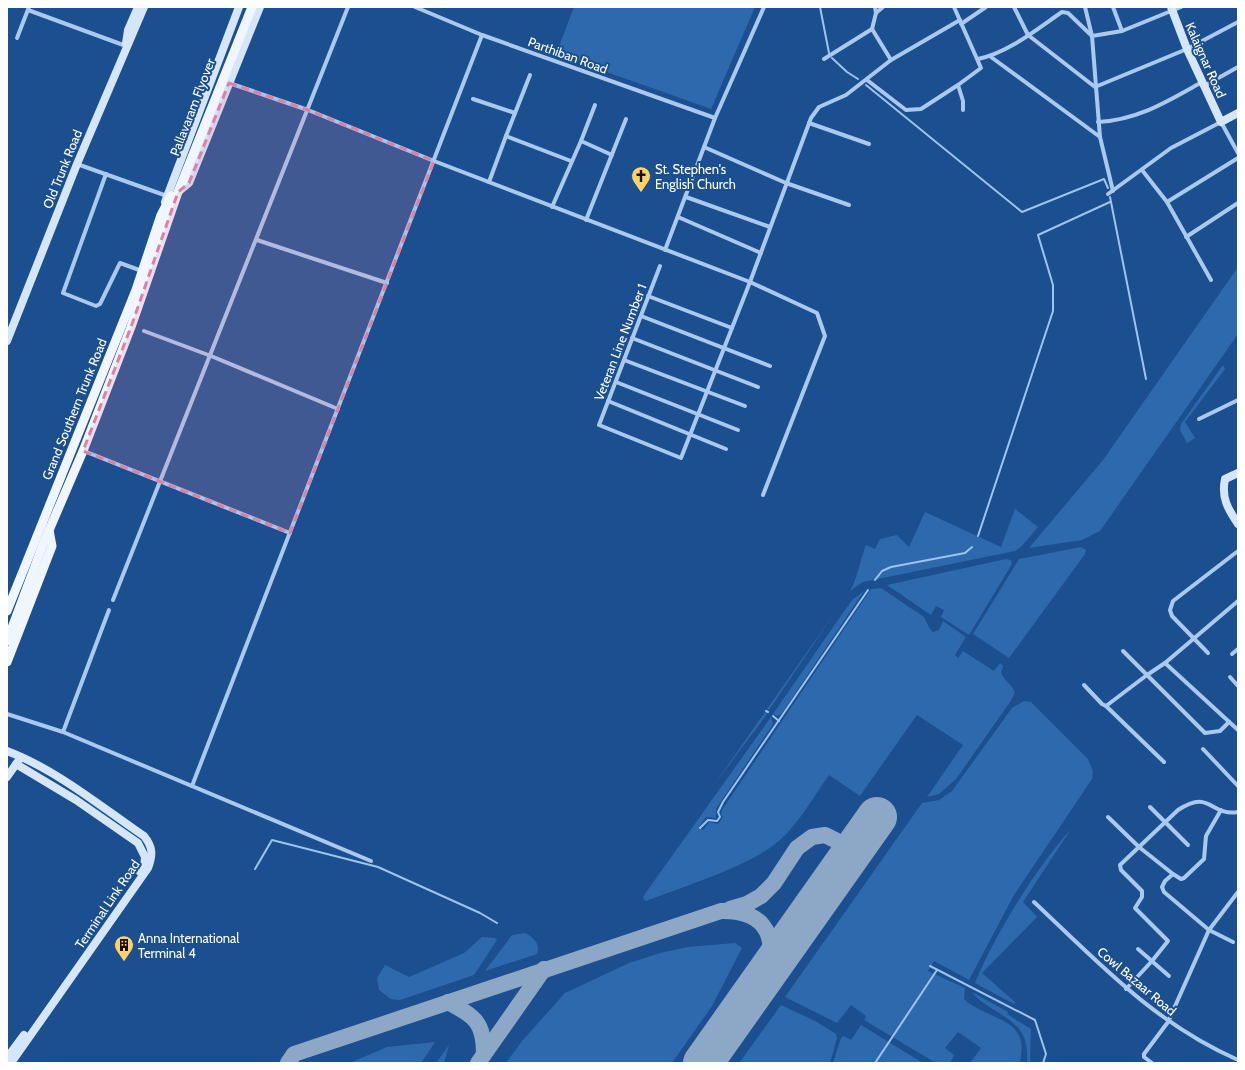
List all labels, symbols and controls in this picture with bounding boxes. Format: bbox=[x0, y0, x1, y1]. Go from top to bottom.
street label: Kalaignar Road bbox=[1182, 20, 1230, 100]
street label: Parthiban Road bbox=[526, 33, 610, 77]
street label: Pallavaram Flyover bbox=[166, 55, 218, 158]
street label: Old Trunk Road bbox=[39, 127, 85, 211]
place label: St. Stephen's English Church bbox=[655, 161, 736, 192]
church icon: St. Stephen's English Church bbox=[630, 165, 652, 193]
street label: Veteran Line Number 1 bbox=[590, 281, 650, 403]
street label: Grand Southern Trunk Road bbox=[38, 336, 110, 482]
street label: Terminal Link Road bbox=[71, 856, 143, 952]
place label: Anna International Terminal 4 bbox=[138, 930, 239, 961]
building icon: Anna International Terminal 4 bbox=[113, 934, 135, 962]
street label: Cowl Bazaar Road bbox=[1094, 943, 1180, 1019]

